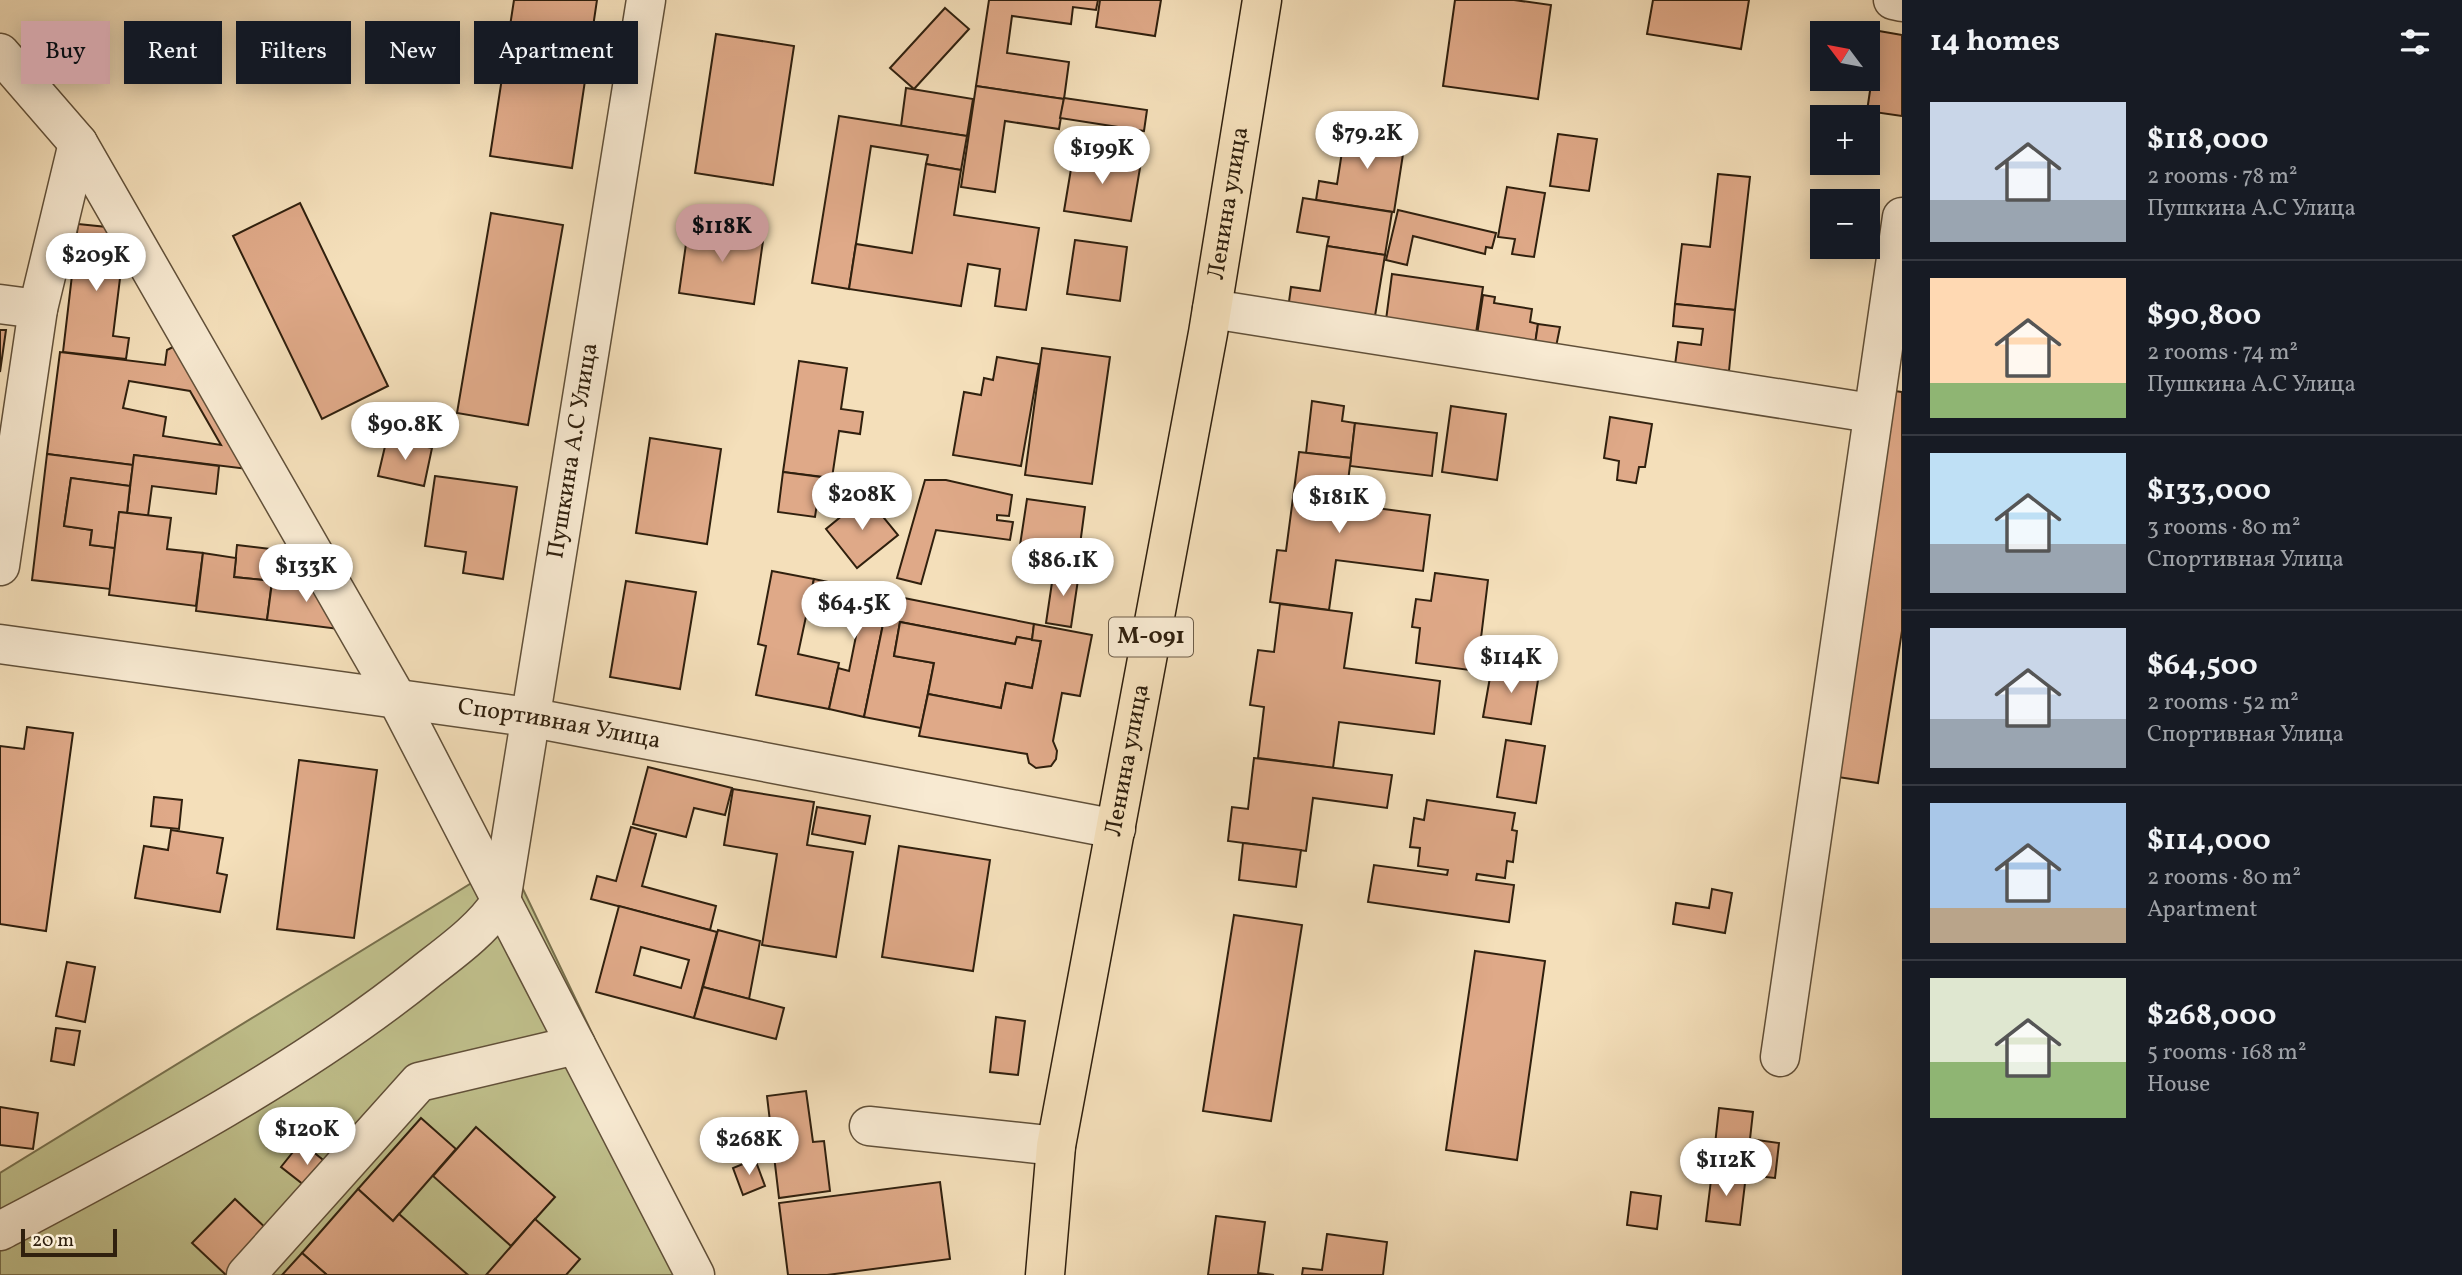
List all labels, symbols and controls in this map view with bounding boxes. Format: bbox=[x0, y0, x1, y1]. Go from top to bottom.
chip: Buy bbox=[21, 21, 110, 84]
chip: Rent bbox=[124, 21, 222, 84]
chip: Filters bbox=[236, 21, 351, 84]
chip: New bbox=[365, 21, 460, 84]
chip: Apartment bbox=[474, 21, 638, 84]
north arrow bbox=[1810, 21, 1880, 91]
map controls bbox=[1810, 21, 1880, 259]
text: 14 homes bbox=[1930, 21, 2060, 63]
icon: filters bbox=[2396, 23, 2434, 61]
button: + bbox=[1810, 105, 1880, 175]
pin: $79.2K bbox=[1310, 111, 1424, 171]
text: $79.2K bbox=[1331, 118, 1403, 150]
text: $118,000 bbox=[2147, 119, 2268, 161]
street label: Ленина улица bbox=[1200, 124, 1258, 282]
pin: $199K bbox=[1053, 127, 1151, 186]
icon: home bbox=[1986, 130, 2070, 214]
text: $199K bbox=[1070, 133, 1134, 165]
text: 2 rooms · 78 m² bbox=[2147, 161, 2298, 193]
button: − bbox=[1810, 189, 1880, 259]
text: Пушкина А.С Улица bbox=[2147, 193, 2356, 225]
pin: $118K bbox=[673, 204, 771, 264]
text: $118K bbox=[692, 211, 752, 243]
pin: $209K bbox=[47, 233, 145, 293]
text: $209K bbox=[62, 240, 130, 272]
text: $90,800 bbox=[2147, 295, 2261, 337]
icon: home bbox=[1986, 306, 2070, 390]
text: 2 rooms · 74 m² bbox=[2147, 337, 2298, 369]
street label: Пушкина А.С Улица bbox=[539, 340, 608, 561]
text: Пушкина А.С Улица bbox=[2147, 369, 2356, 401]
pin: $90.8K bbox=[348, 402, 462, 462]
text: $90.8K bbox=[367, 409, 443, 441]
text: $133,000 bbox=[2147, 470, 2271, 512]
pin: $208K bbox=[813, 472, 911, 532]
pin: $181K bbox=[1290, 476, 1388, 535]
text: $208K bbox=[828, 479, 896, 511]
icon: home bbox=[1986, 481, 2070, 565]
text: $181K bbox=[1309, 482, 1369, 514]
text: 3 rooms · 80 m² bbox=[2147, 512, 2300, 544]
pin: $86.1K bbox=[1006, 538, 1120, 598]
pin: $133K bbox=[257, 544, 355, 604]
text: Спортивная Улица bbox=[2147, 544, 2344, 576]
text: $86.1K bbox=[1028, 545, 1098, 577]
text: $133K bbox=[275, 551, 337, 583]
pin: $64.5K bbox=[797, 582, 911, 641]
text: $64.5K bbox=[817, 588, 891, 620]
road number: М-091 bbox=[1109, 618, 1193, 656]
pin: $114K bbox=[1462, 636, 1560, 695]
text: $114K bbox=[1480, 642, 1542, 674]
text: $64,500 bbox=[2147, 645, 2258, 687]
icon: home bbox=[1986, 656, 2070, 740]
street label: Ленина улица bbox=[1097, 681, 1159, 839]
text: 2 rooms · 52 m² bbox=[2147, 687, 2299, 719]
street label: Спортивная Улица bbox=[456, 690, 664, 759]
text: Спортивная Улица bbox=[2147, 719, 2344, 751]
text: $114,000 bbox=[2147, 820, 2271, 862]
icon: home bbox=[1986, 831, 2070, 915]
text: 2 rooms · 80 m² bbox=[2147, 862, 2301, 894]
text: Apartment bbox=[2147, 894, 2258, 926]
text: $268,000 bbox=[2147, 995, 2276, 1037]
icon: home bbox=[1986, 1006, 2070, 1090]
text: 5 rooms · 168 m² bbox=[2147, 1037, 2306, 1069]
text: House bbox=[2147, 1069, 2210, 1101]
pin: $120K bbox=[258, 1108, 356, 1167]
text: $120K bbox=[275, 1114, 339, 1146]
pin: $268K bbox=[700, 1118, 798, 1177]
text: $268K bbox=[716, 1124, 782, 1156]
pin: $112K bbox=[1677, 1138, 1775, 1198]
text: $112K bbox=[1696, 1145, 1756, 1177]
scale bar bbox=[21, 1226, 117, 1258]
text: 20 m bbox=[32, 1228, 74, 1254]

